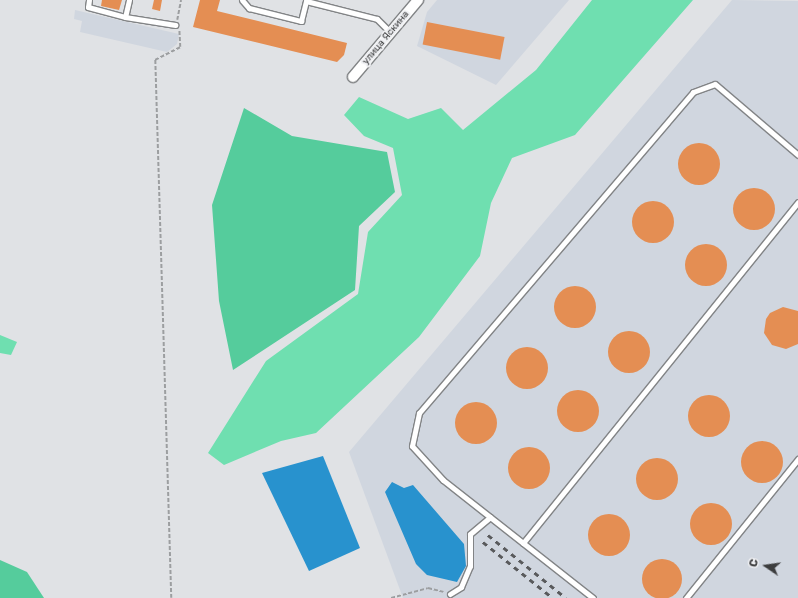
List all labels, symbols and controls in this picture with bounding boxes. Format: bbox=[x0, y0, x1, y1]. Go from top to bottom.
street label: улица Яскина bbox=[360, 9, 412, 67]
north arrow bbox=[746, 546, 786, 586]
text: С bbox=[747, 558, 761, 568]

